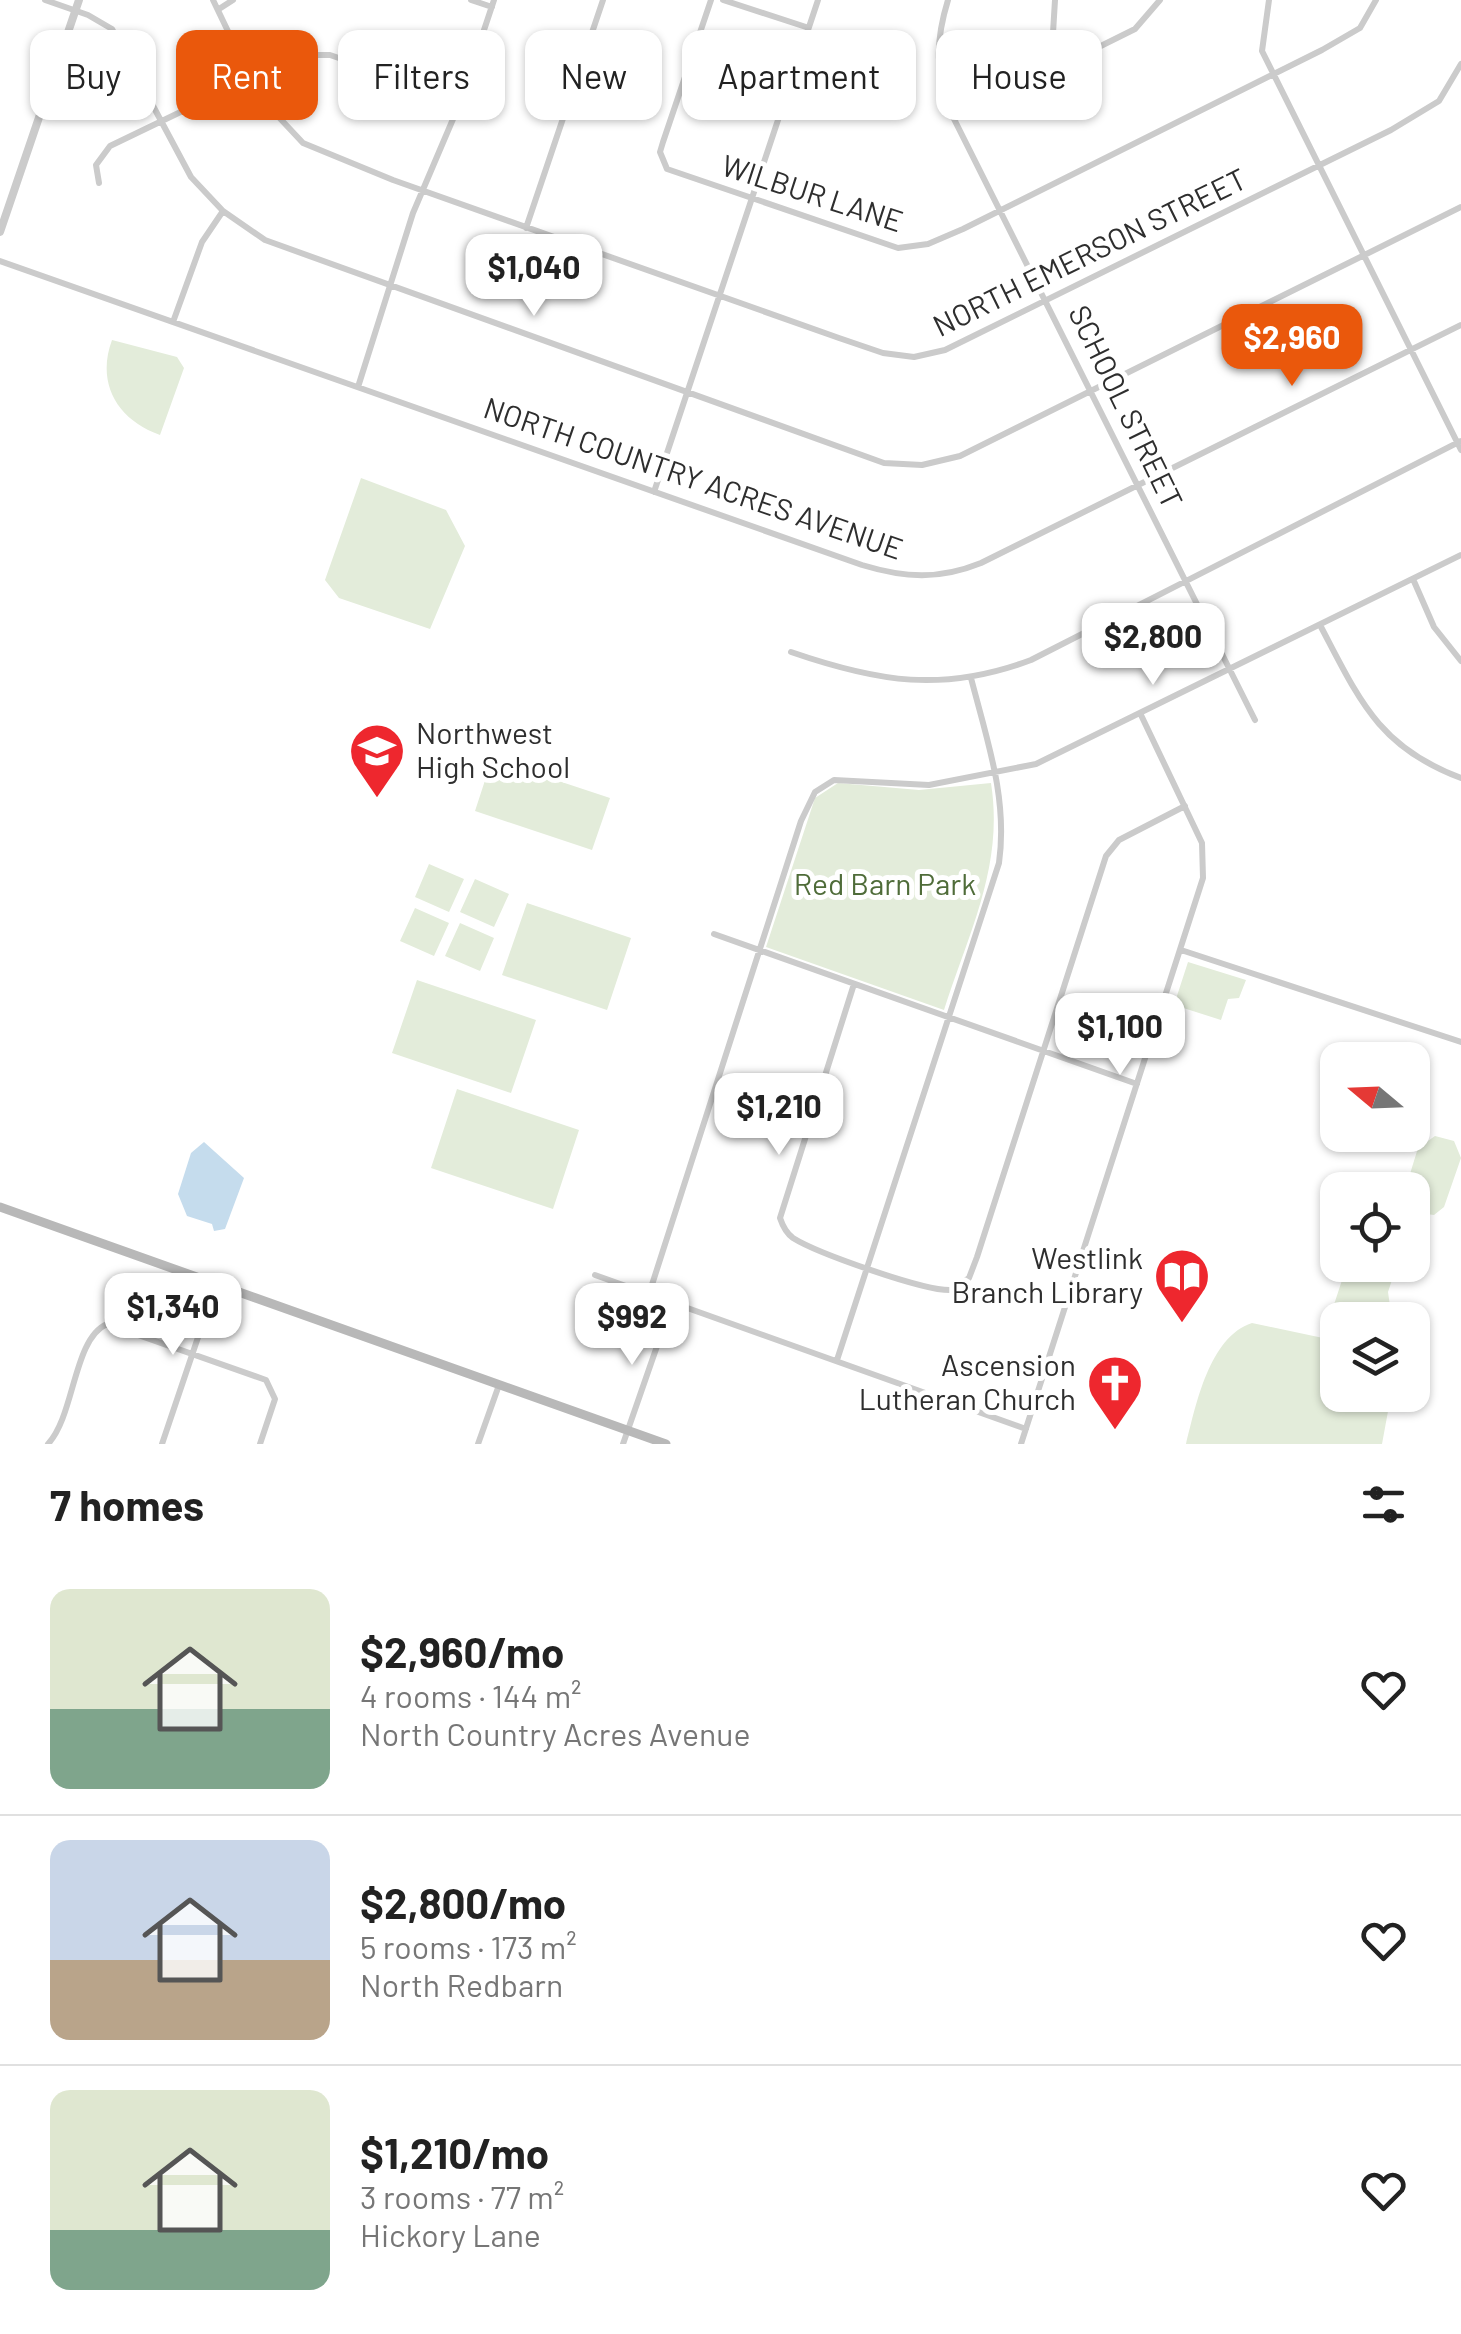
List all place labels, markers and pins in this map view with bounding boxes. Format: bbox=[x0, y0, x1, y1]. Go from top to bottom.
pin: $1,040 bbox=[453, 234, 615, 319]
pin: $2,960 bbox=[1211, 304, 1373, 389]
pin: $2,800 bbox=[1072, 603, 1234, 688]
place label: Northwest High School bbox=[416, 714, 570, 784]
school or university icon: Northwest High School bbox=[347, 721, 407, 800]
pin: $1,100 bbox=[1039, 993, 1201, 1078]
pin: $1,210 bbox=[698, 1073, 860, 1158]
place label: Westlink Branch Library bbox=[951, 1239, 1143, 1309]
library icon: Westlink Branch Library bbox=[1152, 1246, 1212, 1325]
pin: $1,340 bbox=[92, 1273, 254, 1358]
pin: $992 bbox=[573, 1283, 691, 1368]
place label: Ascension Lutheran Church bbox=[859, 1346, 1076, 1416]
church icon: Ascension Lutheran Church bbox=[1085, 1353, 1145, 1432]

